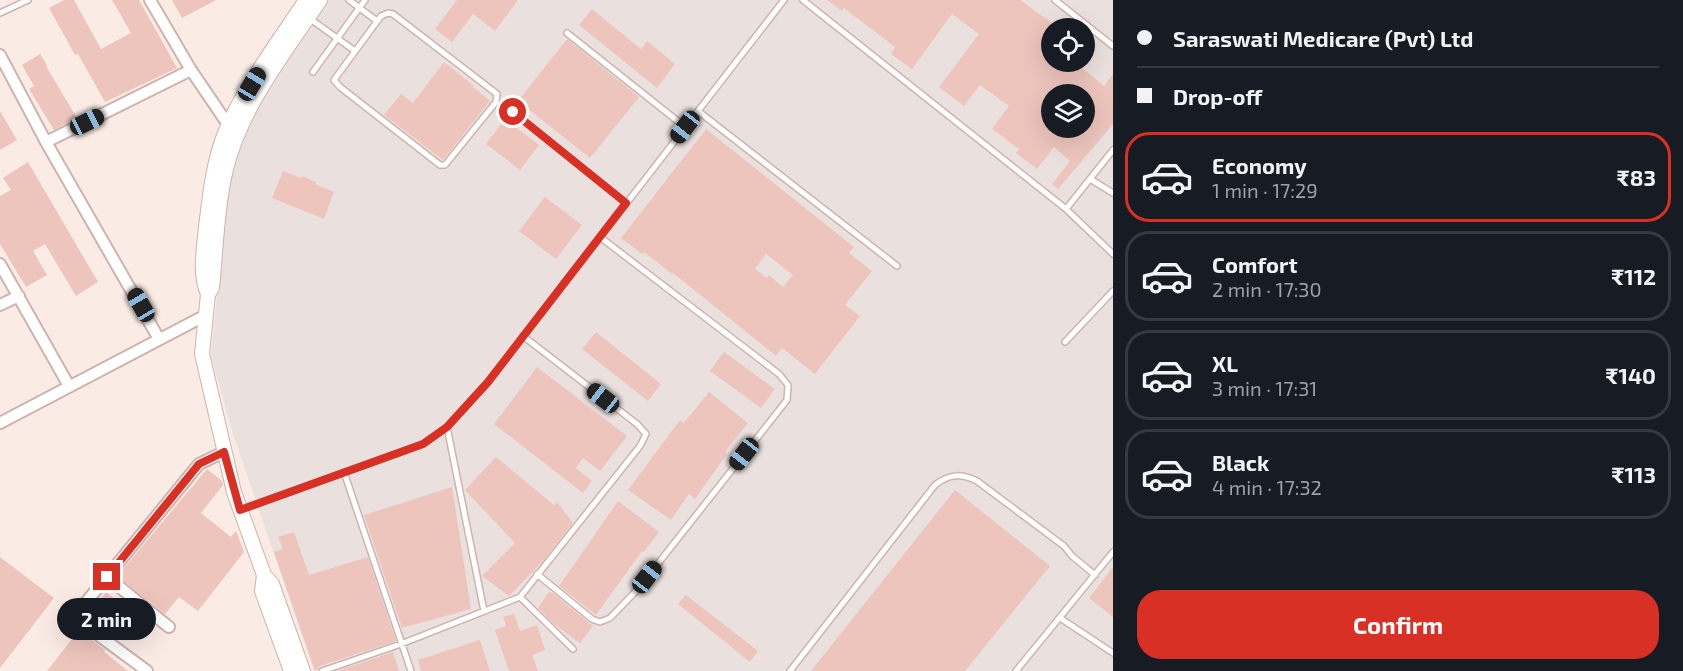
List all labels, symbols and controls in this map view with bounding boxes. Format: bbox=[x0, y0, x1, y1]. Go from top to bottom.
map controls bbox=[1041, 18, 1095, 138]
button: locate bbox=[1041, 18, 1095, 72]
text: Saraswati Medicare (Pvt) Ltd bbox=[1173, 25, 1473, 51]
car bbox=[235, 64, 269, 104]
text: Drop-off bbox=[1173, 83, 1262, 109]
button: layers bbox=[1041, 84, 1095, 138]
route start bbox=[499, 98, 526, 125]
car bbox=[67, 106, 107, 138]
car bbox=[667, 107, 703, 147]
icon: car bbox=[1140, 150, 1194, 204]
text: Economy bbox=[1212, 152, 1307, 178]
text: ₹83 bbox=[1617, 164, 1656, 190]
text: 1 min · 17:29 bbox=[1212, 178, 1318, 202]
icon: car bbox=[1140, 249, 1194, 303]
text: Comfort bbox=[1212, 251, 1297, 277]
text: ₹112 bbox=[1611, 263, 1656, 289]
text: 2 min · 17:30 bbox=[1212, 277, 1322, 301]
car bbox=[124, 285, 158, 325]
icon: car bbox=[1140, 348, 1194, 402]
text: XL bbox=[1212, 350, 1238, 376]
text: ₹140 bbox=[1606, 362, 1656, 388]
text: 3 min · 17:31 bbox=[1212, 376, 1317, 400]
car bbox=[583, 380, 623, 416]
car bbox=[726, 434, 762, 474]
icon: car bbox=[1140, 447, 1194, 501]
text: Black bbox=[1212, 449, 1269, 475]
text: ₹113 bbox=[1612, 461, 1656, 487]
text: 4 min · 17:32 bbox=[1212, 475, 1322, 499]
car bbox=[629, 557, 665, 597]
route end bbox=[93, 563, 120, 590]
button: Confirm bbox=[1137, 590, 1659, 659]
callout: 2 min bbox=[57, 598, 156, 640]
text: 2 min bbox=[81, 607, 132, 631]

